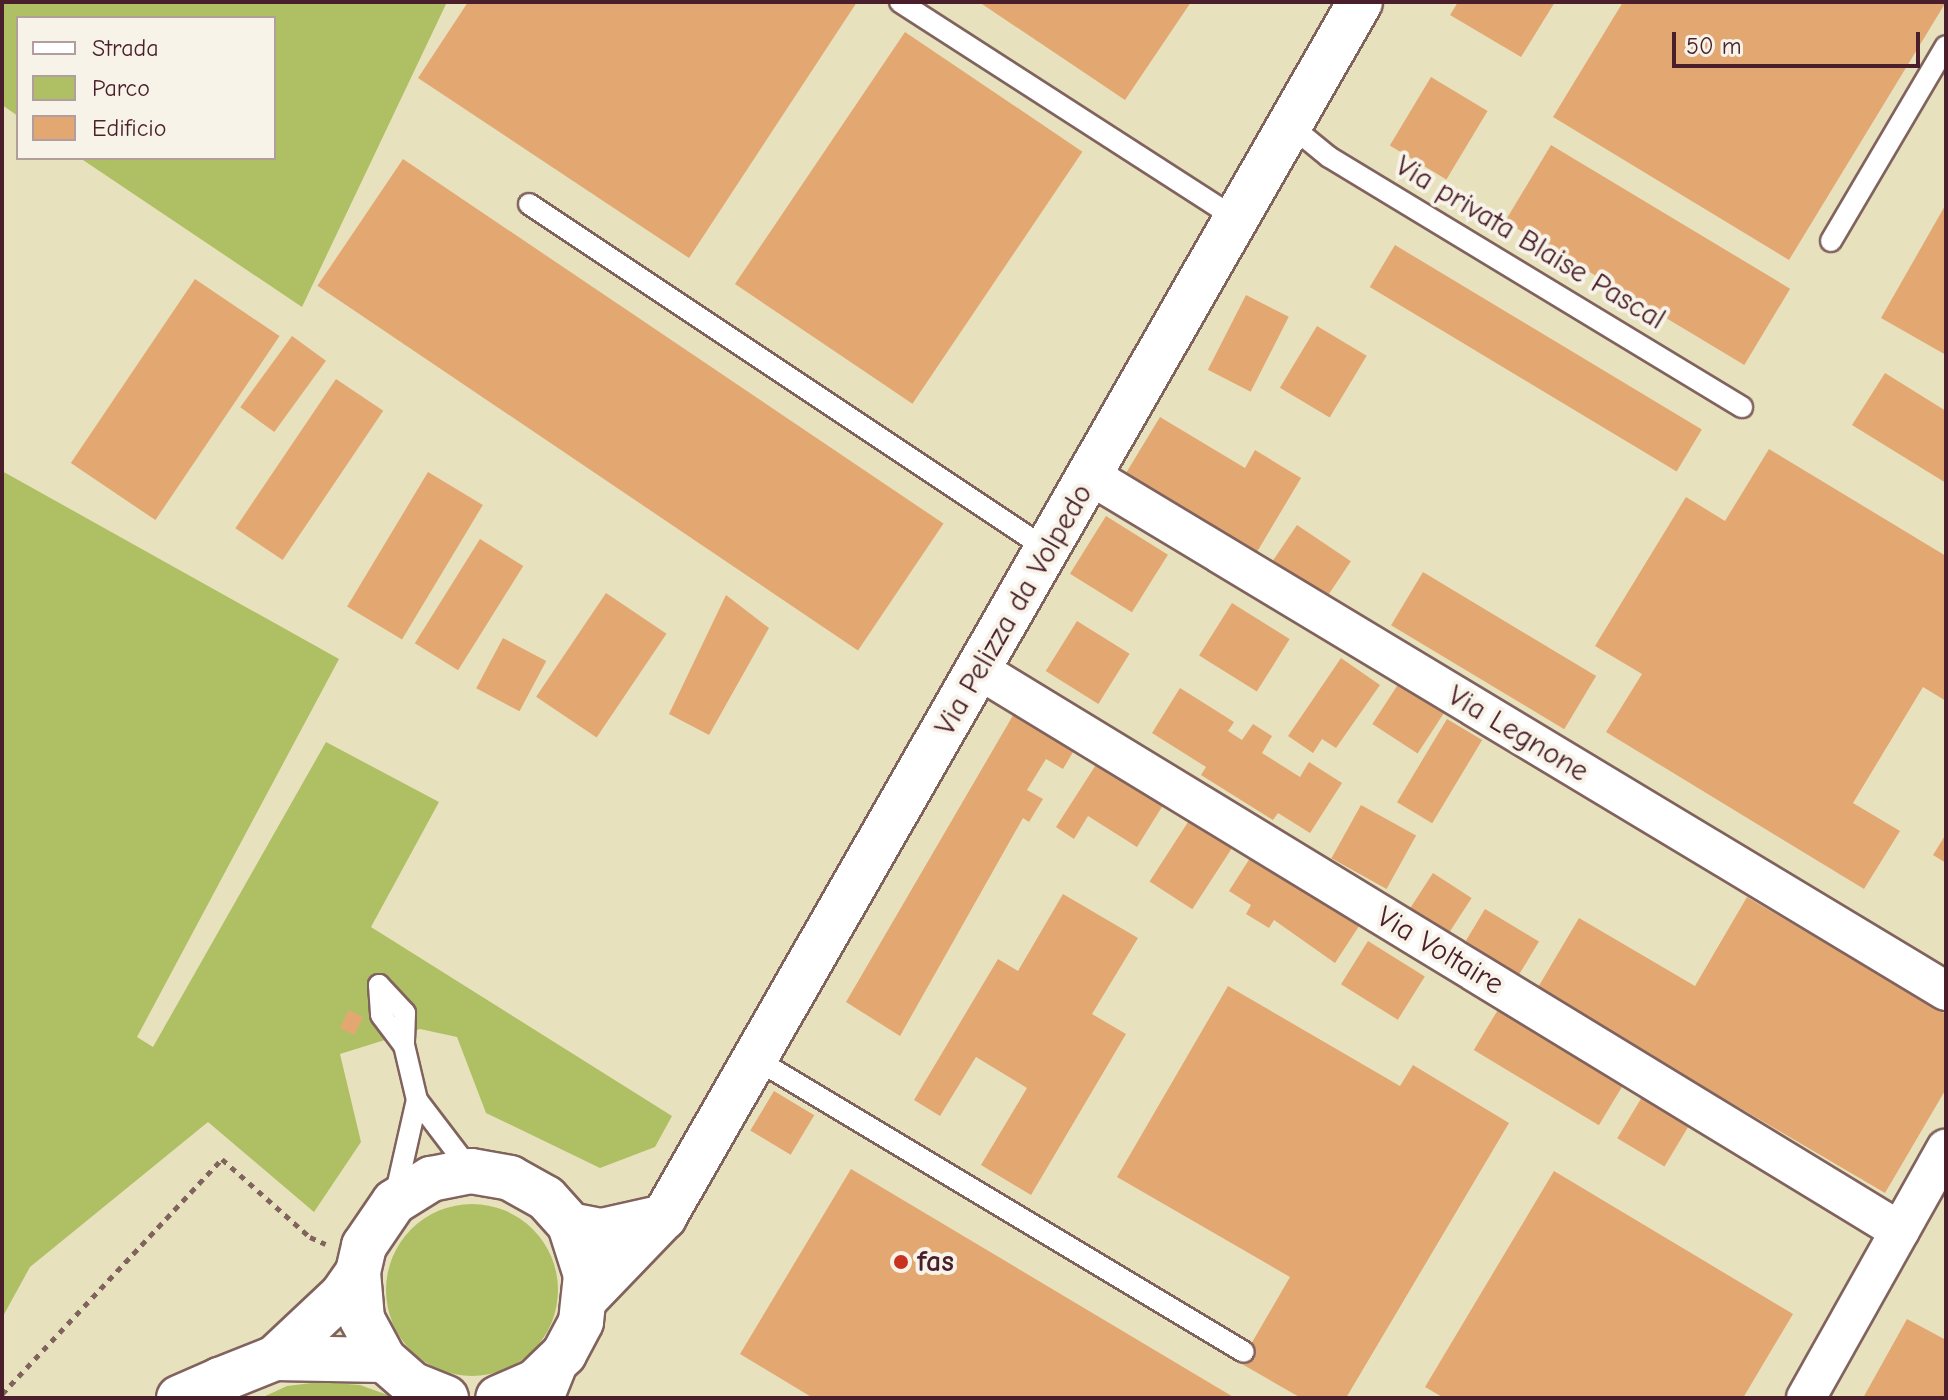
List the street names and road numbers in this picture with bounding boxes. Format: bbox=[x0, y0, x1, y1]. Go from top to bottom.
street label: Via privata Blaise Pascal bbox=[1389, 148, 1671, 338]
street label: Via Pelizza da Volpedo bbox=[927, 478, 1101, 742]
street label: Via Legnone bbox=[1441, 678, 1595, 790]
street label: Via Voltaire bbox=[1370, 899, 1510, 1003]

